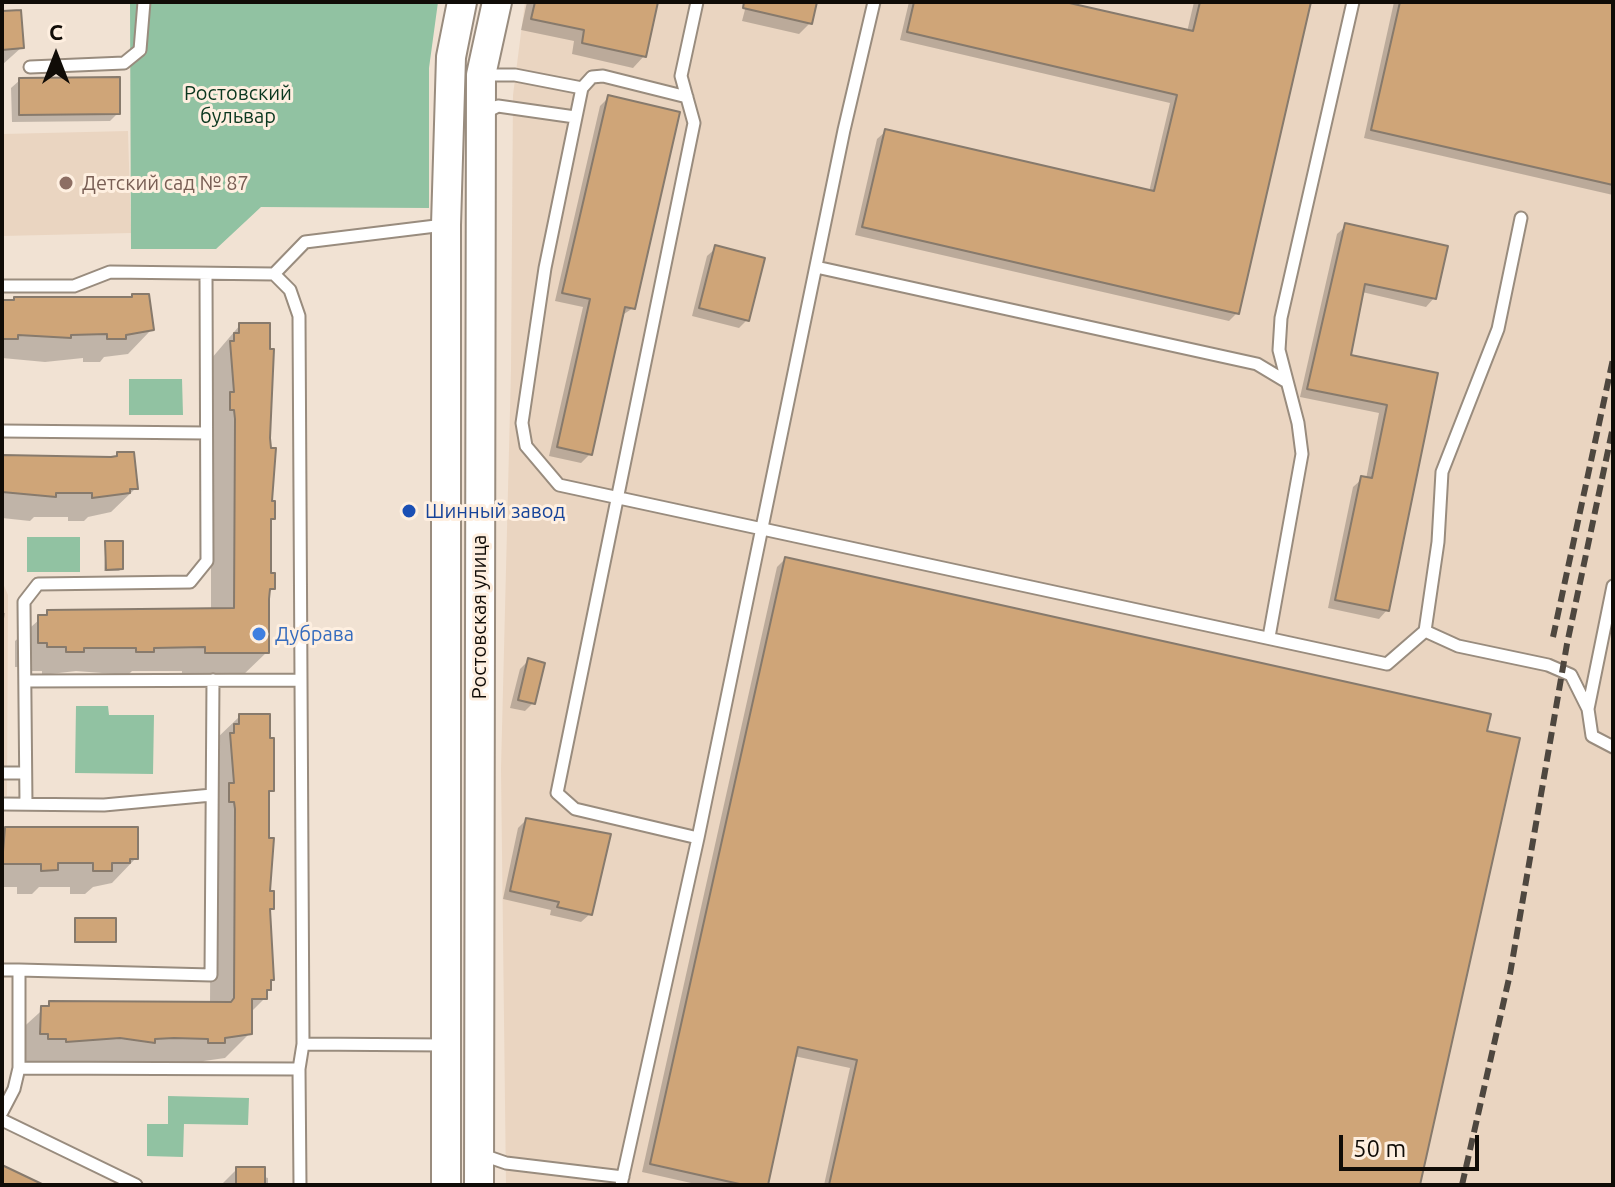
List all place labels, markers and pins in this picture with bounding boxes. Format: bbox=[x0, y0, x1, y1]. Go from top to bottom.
place label: Детский сад № 87 bbox=[82, 171, 249, 195]
marker: Детский сад № 87 bbox=[57, 174, 75, 192]
place label: Шинный завод bbox=[425, 499, 565, 523]
marker: Шинный завод bbox=[400, 502, 418, 520]
place label: Дубрава bbox=[275, 622, 354, 646]
marker: Дубрава bbox=[250, 625, 268, 643]

